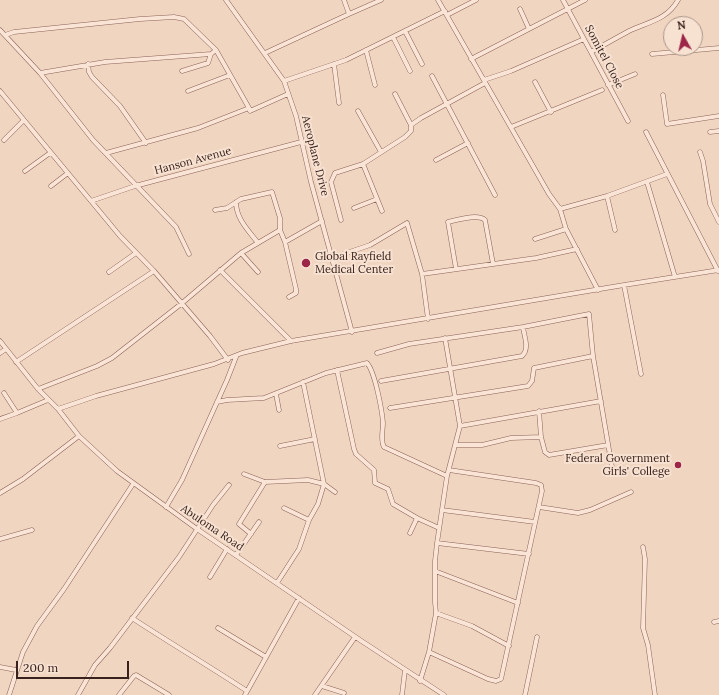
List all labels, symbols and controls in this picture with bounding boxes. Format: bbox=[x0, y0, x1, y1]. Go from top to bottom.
north arrow bbox=[663, 16, 703, 56]
text: N bbox=[676, 18, 687, 33]
street label: Somitel Close bbox=[582, 23, 626, 91]
street label: Aeroplane Drive bbox=[299, 115, 331, 197]
street label: Hanson Avenue bbox=[153, 144, 233, 178]
place label: Global Rayfield Medical Center bbox=[315, 250, 393, 276]
marker: Global Rayfield Medical Center bbox=[300, 257, 312, 269]
place label: Federal Government Girls' College bbox=[565, 452, 670, 478]
marker: Federal Government Girls' College bbox=[673, 460, 683, 470]
street label: Abuloma Road bbox=[178, 502, 246, 554]
scale bar bbox=[18, 653, 131, 679]
text: 200 m bbox=[23, 660, 58, 675]

